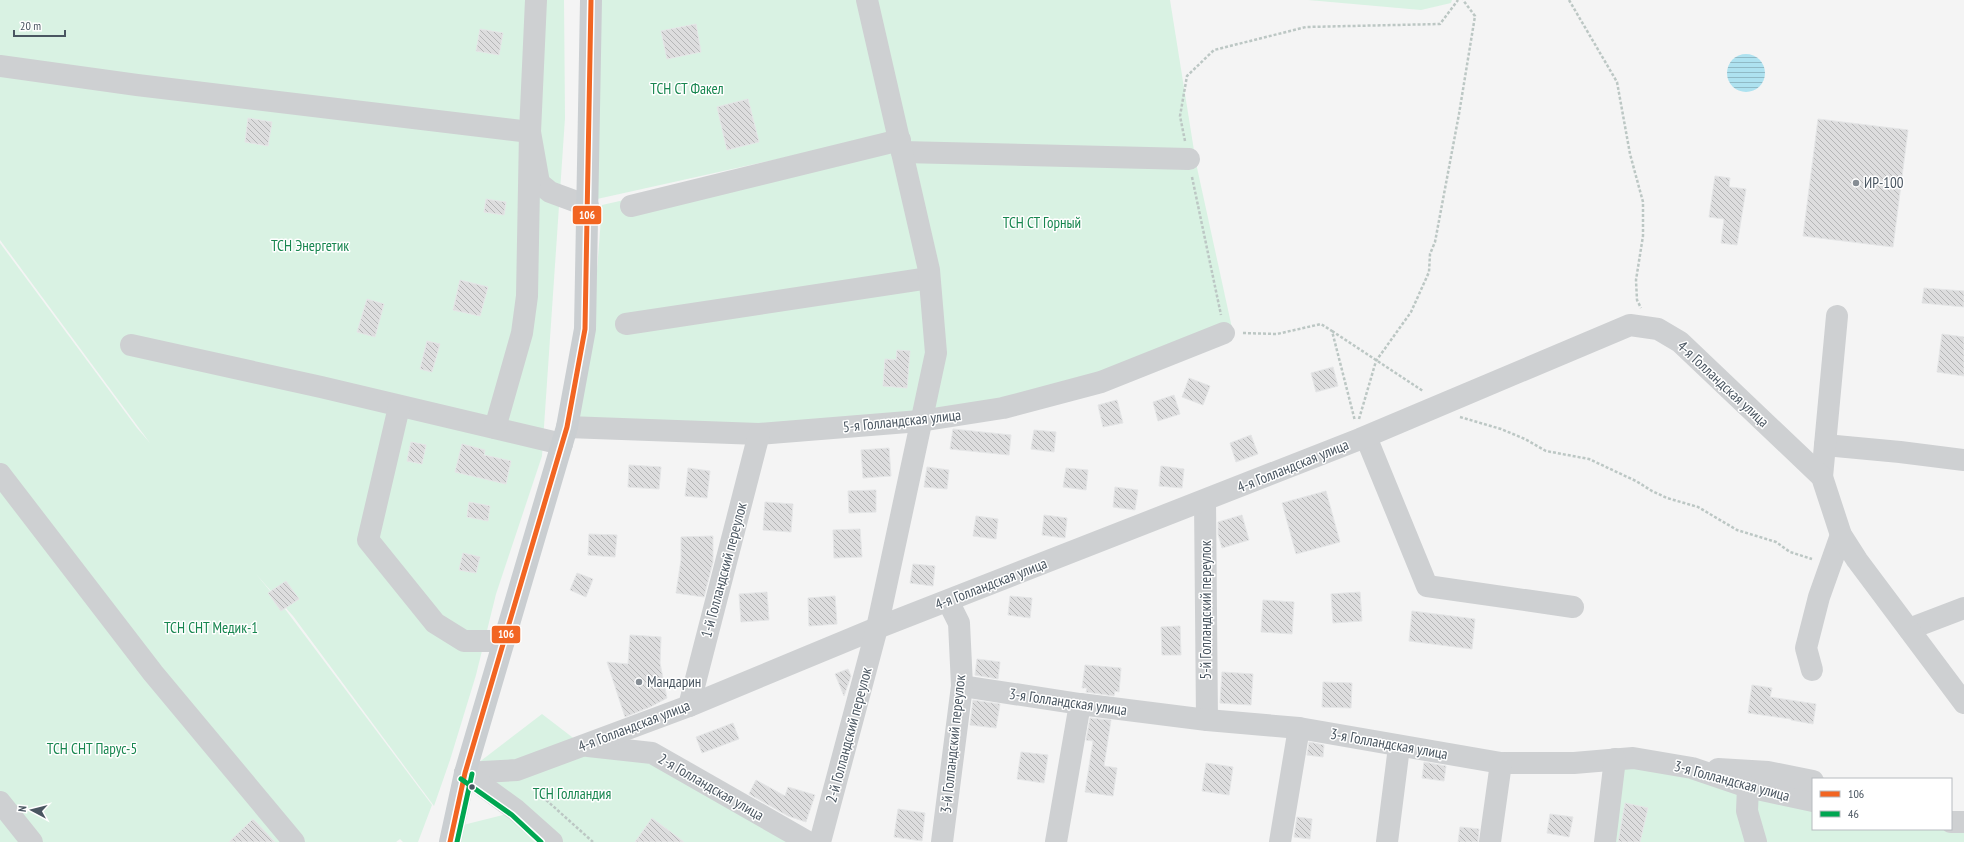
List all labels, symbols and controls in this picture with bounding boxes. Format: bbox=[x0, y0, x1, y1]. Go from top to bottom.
scale bar bbox=[14, 12, 65, 38]
text: 20 m bbox=[20, 18, 41, 33]
park label: ТСН СТ Факел bbox=[650, 79, 724, 98]
place label: ИР-100 bbox=[1864, 173, 1904, 192]
marker: ИР-100 bbox=[1851, 178, 1861, 188]
line badge: 106 bbox=[572, 205, 602, 225]
text: 106 bbox=[579, 208, 595, 222]
park label: ТСН СТ Горный bbox=[1003, 213, 1081, 232]
park label: ТСН Энергетик bbox=[271, 236, 349, 255]
street label: 4-я Голландская улица bbox=[1673, 336, 1773, 431]
street label: 5-я Голландская улица bbox=[842, 405, 962, 436]
street label: 4-я Голландская улица bbox=[1234, 434, 1351, 497]
street label: 1-й Голландский переулок bbox=[696, 500, 751, 640]
street label: 5-й Голландский переулок bbox=[1196, 540, 1215, 680]
street label: 4-я Голландская улица bbox=[932, 553, 1050, 614]
park label: ТСН СНТ Медик-1 bbox=[164, 618, 258, 637]
line badge: 106 bbox=[491, 625, 521, 644]
text: 106 bbox=[498, 627, 514, 641]
street label: 2-й Голландский переулок bbox=[821, 665, 876, 805]
place label: Мандарин bbox=[647, 672, 701, 691]
street label: 3-й Голландский переулок bbox=[936, 674, 969, 814]
marker: Мандарин bbox=[634, 677, 644, 687]
street label: 3-я Голландская улица bbox=[1008, 684, 1128, 719]
street label: 4-я Голландская улица bbox=[575, 695, 693, 756]
street label: 3-я Голландская улица bbox=[1329, 724, 1449, 763]
park label: ТСН СНТ Парус-5 bbox=[47, 739, 137, 758]
street label: 2-я Голландская улица bbox=[655, 749, 767, 824]
street label: 3-я Голландская улица bbox=[1672, 756, 1792, 805]
legend bbox=[1812, 778, 1952, 830]
unlabelled marker bbox=[467, 782, 477, 792]
park label: ТСН Голландия bbox=[533, 784, 611, 803]
text: 106 bbox=[1848, 786, 1864, 801]
north arrow bbox=[12, 790, 52, 830]
text: N bbox=[15, 805, 29, 813]
text: 46 bbox=[1848, 806, 1859, 821]

